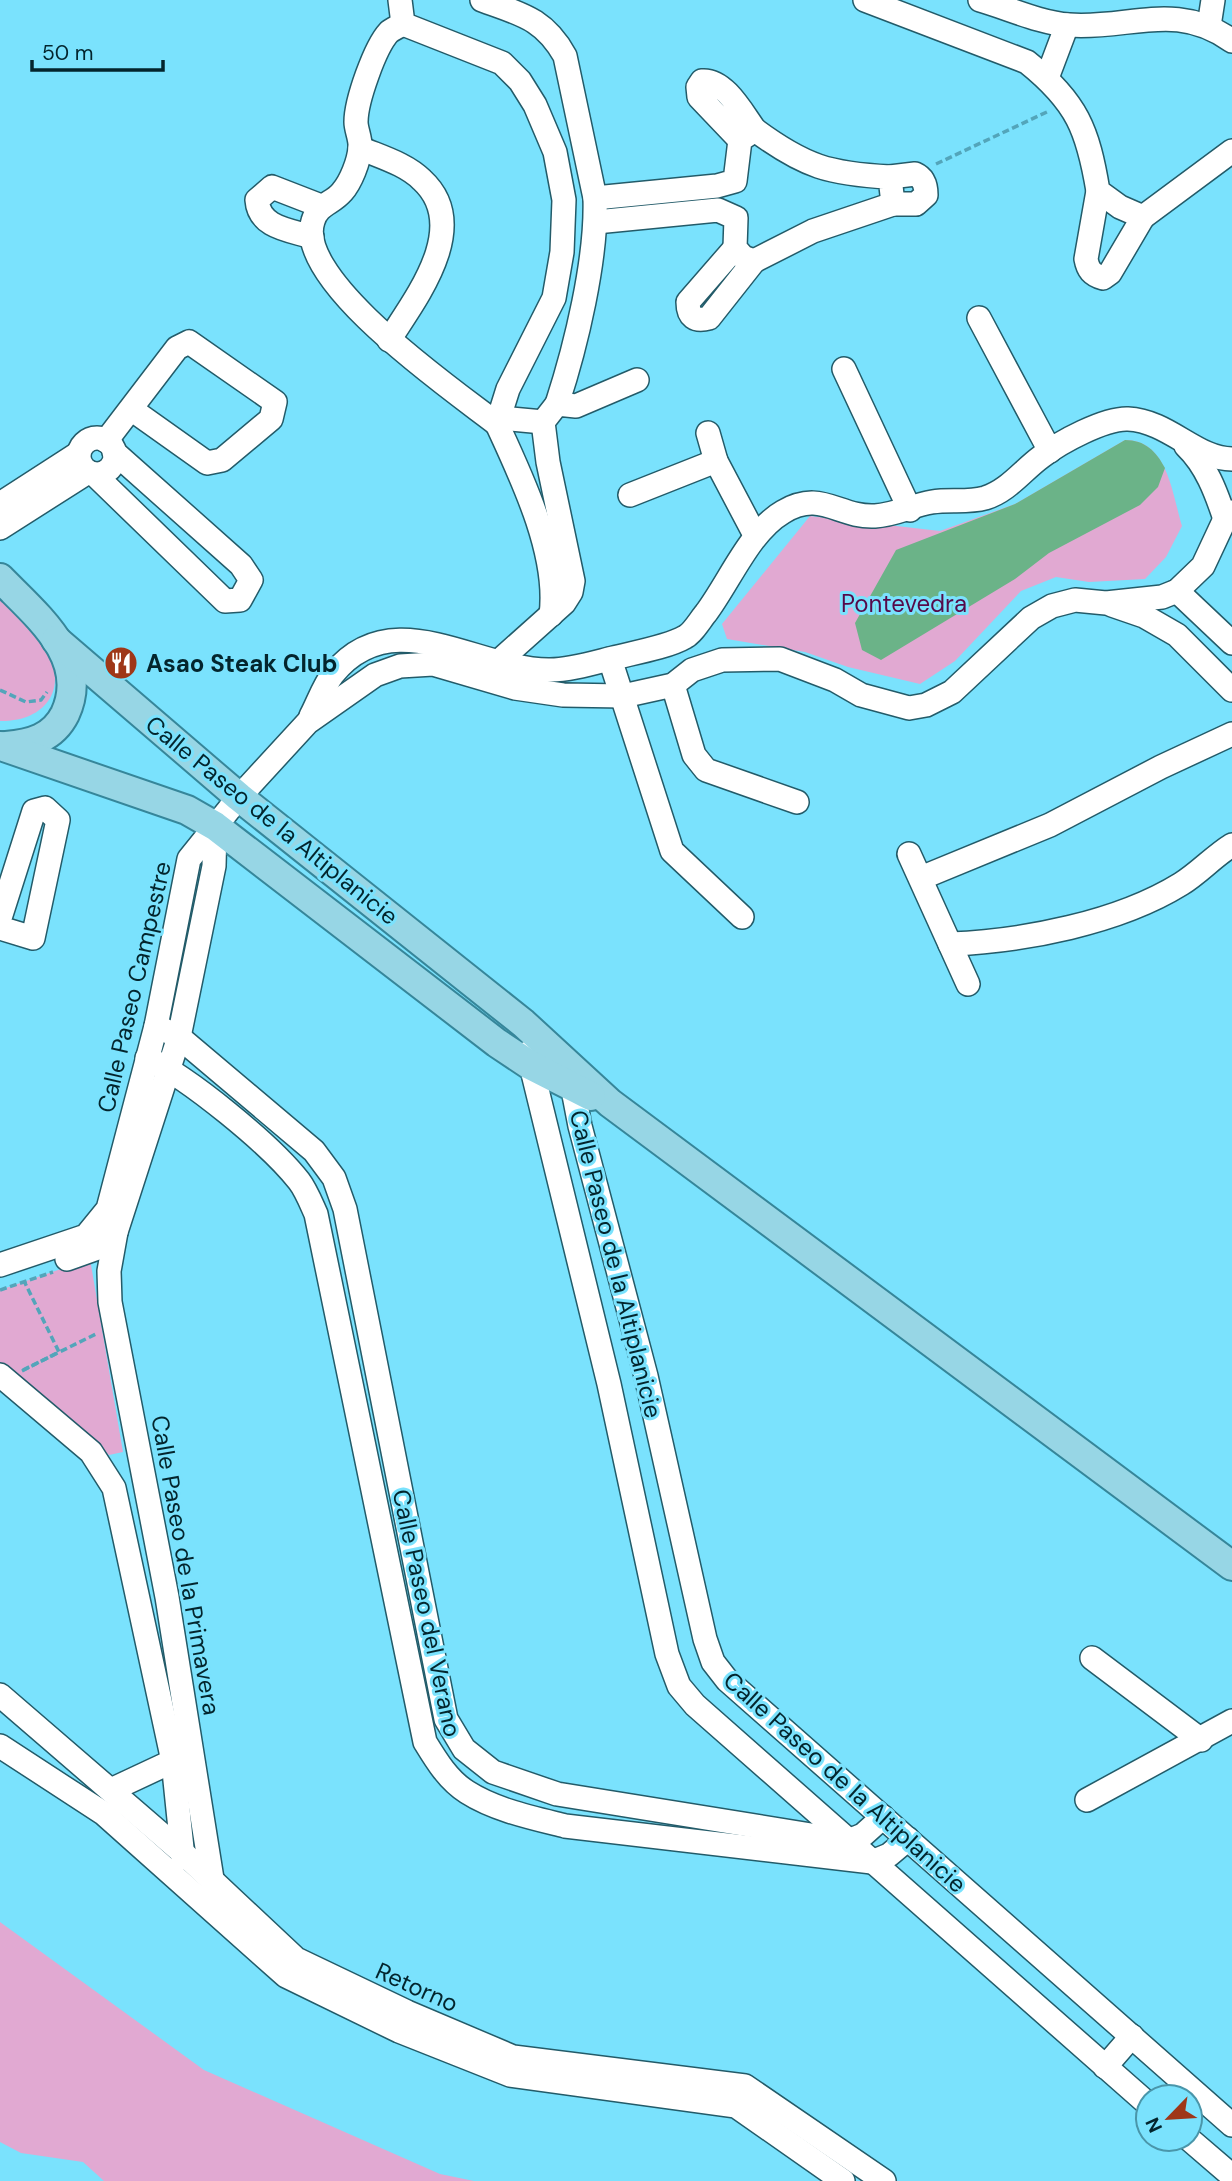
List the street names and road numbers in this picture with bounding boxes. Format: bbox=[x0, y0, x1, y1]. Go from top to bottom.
street label: Calle Paseo de la Altiplanicie bbox=[139, 708, 405, 932]
street label: Calle Paseo Campestre bbox=[90, 858, 178, 1116]
street label: Calle Paseo de la Altiplanicie bbox=[563, 1107, 669, 1421]
street label: Calle Paseo de la Primavera bbox=[144, 1413, 228, 1717]
street label: Calle Paseo del Verano bbox=[386, 1486, 468, 1740]
street label: Calle Paseo de la Altiplanicie bbox=[717, 1665, 973, 1899]
street label: Retorno bbox=[371, 1955, 463, 2019]

